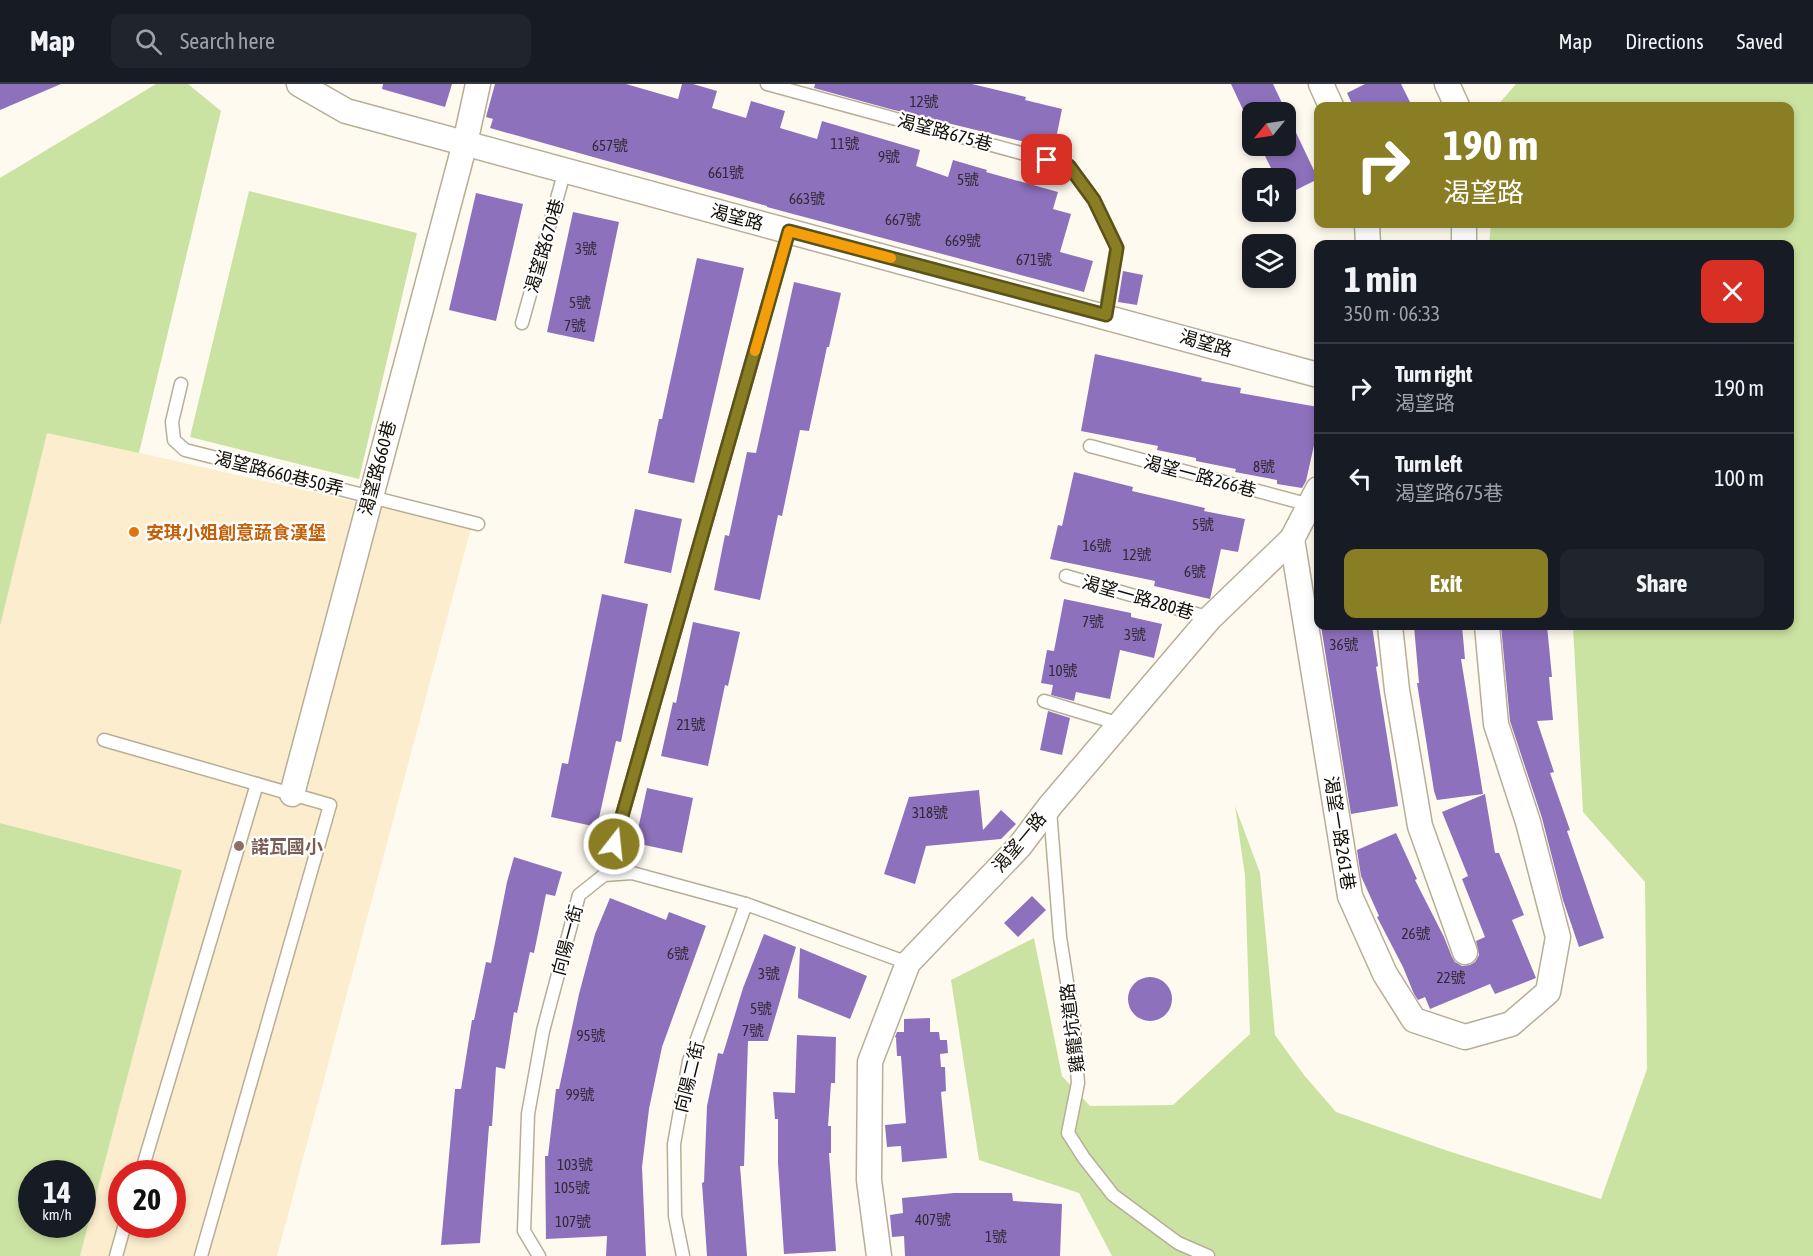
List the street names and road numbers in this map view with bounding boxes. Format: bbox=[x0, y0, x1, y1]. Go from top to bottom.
street label: 渴望路675巷 bbox=[895, 109, 995, 155]
street label: 渴望路670巷 bbox=[520, 196, 568, 296]
street label: 渴望路 bbox=[708, 200, 766, 234]
street label: 渴望路 bbox=[1177, 325, 1235, 361]
street label: 渴望路660巷 bbox=[354, 418, 400, 518]
street label: 渴望路660巷50弄 bbox=[212, 447, 346, 499]
street label: 渴望一路266巷 bbox=[1142, 451, 1258, 501]
street label: 渴望一路280巷 bbox=[1080, 571, 1196, 623]
street label: 渴望一路261巷 bbox=[1321, 774, 1359, 892]
street label: 渴望一路 bbox=[988, 808, 1050, 876]
street label: 向陽一街 bbox=[548, 903, 586, 977]
street label: 雞籠坑道路 bbox=[1056, 982, 1088, 1074]
street label: 向陽二街 bbox=[670, 1040, 708, 1114]

